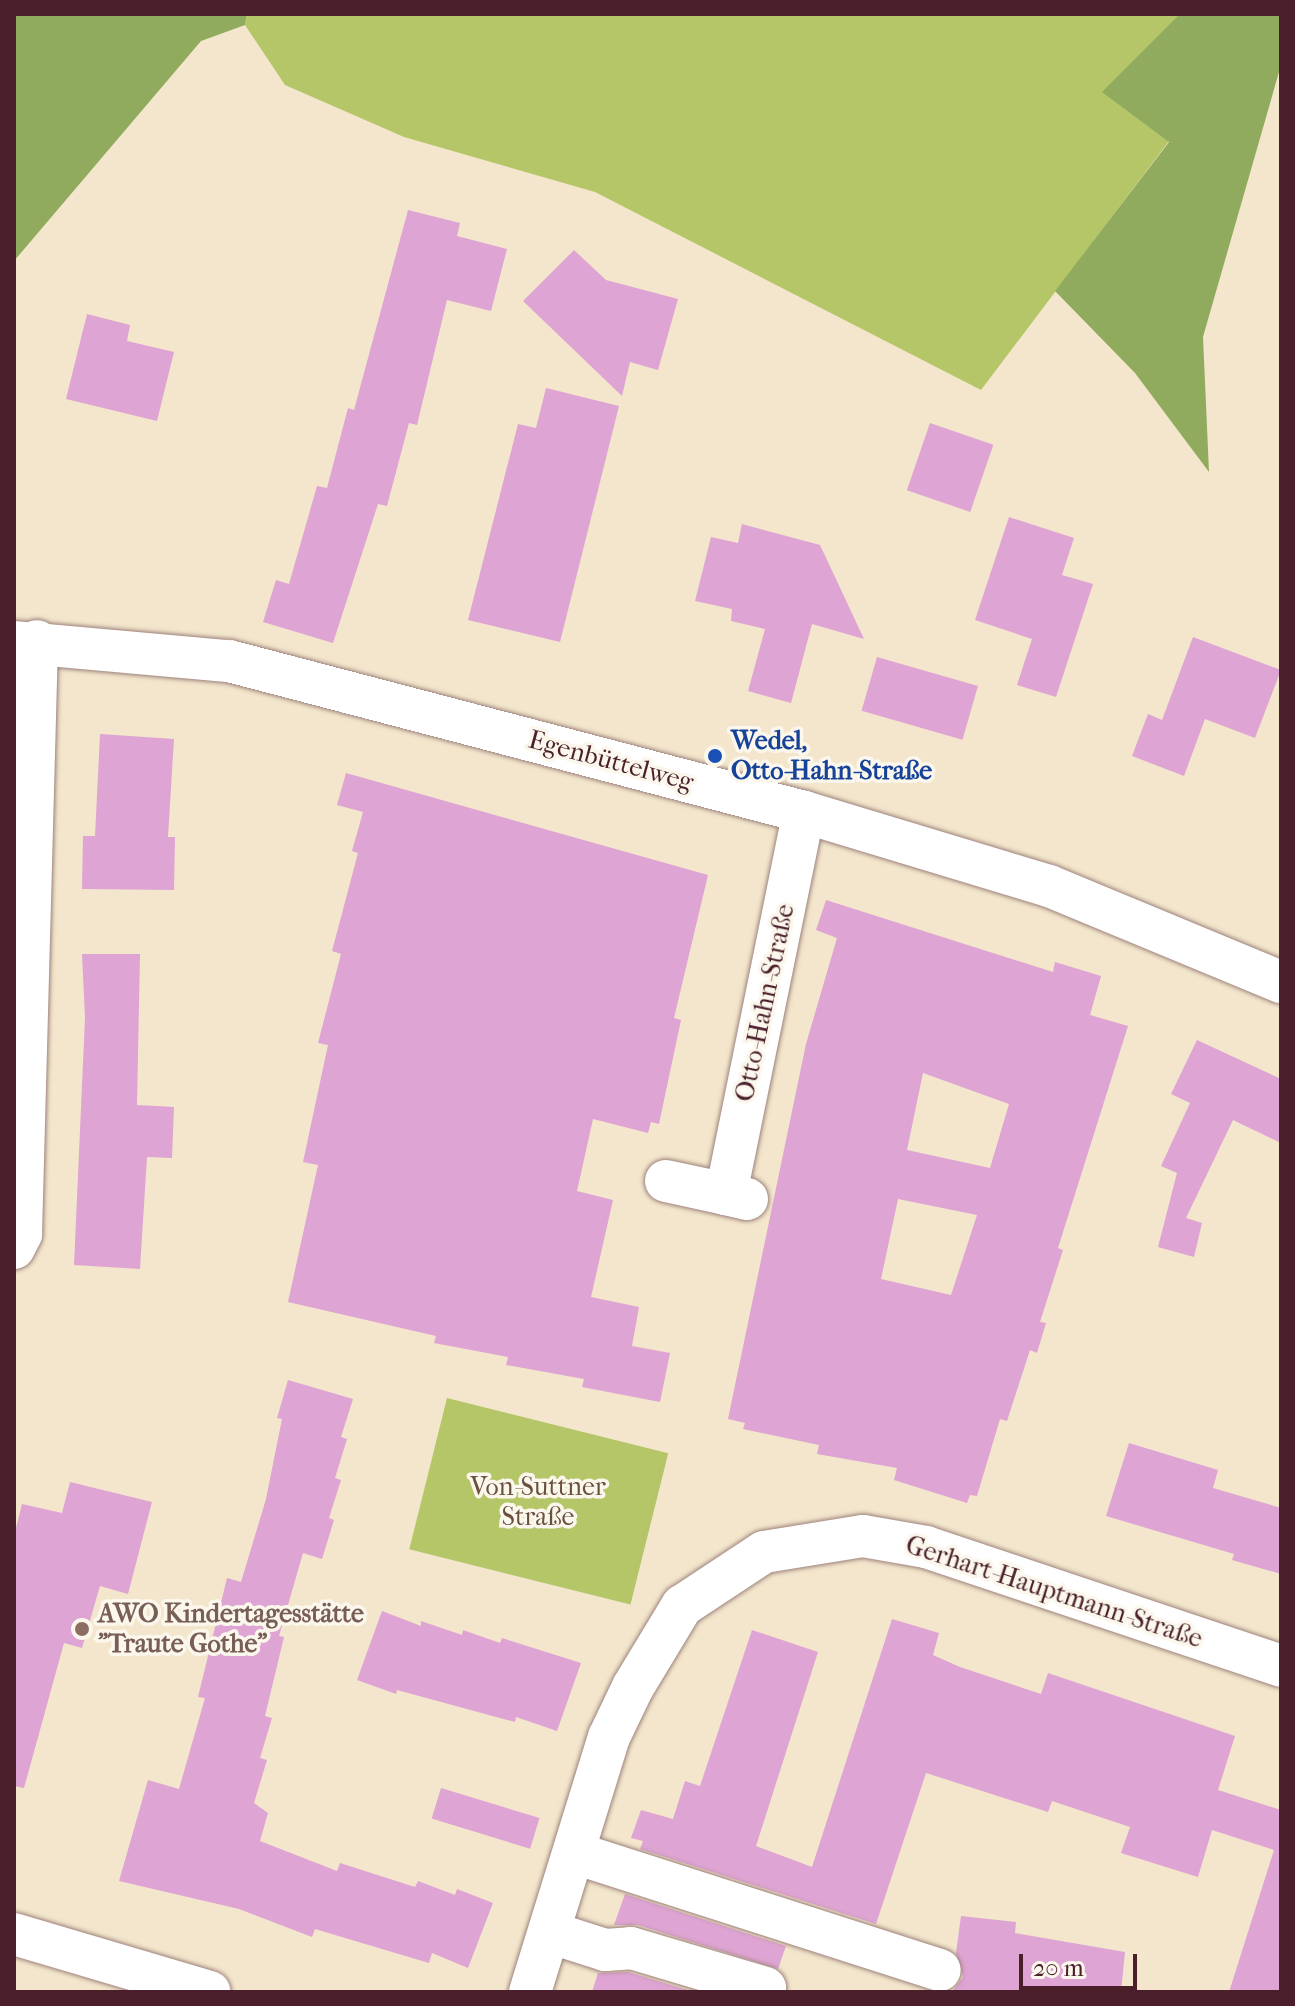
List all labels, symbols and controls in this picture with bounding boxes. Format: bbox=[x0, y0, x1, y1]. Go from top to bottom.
street label: Egenbüttelweg bbox=[525, 724, 697, 798]
place label: Wedel, Otto-Hahn-Straße bbox=[731, 725, 932, 786]
marker: Wedel, Otto-Hahn-Straße bbox=[706, 747, 724, 765]
street label: Otto-Hahn-Straße bbox=[729, 901, 801, 1105]
park label: Von-Suttner Straße bbox=[470, 1471, 606, 1532]
street label: Gerhart-Hauptmann-Straße bbox=[902, 1529, 1206, 1655]
place label: AWO Kindertagesstätte "Traute Gothe" bbox=[98, 1598, 364, 1660]
marker: AWO Kindertagesstätte "Traute Gothe" bbox=[73, 1620, 91, 1638]
scale bar bbox=[1023, 1938, 1141, 1988]
text: 20 m bbox=[1033, 1954, 1084, 1982]

